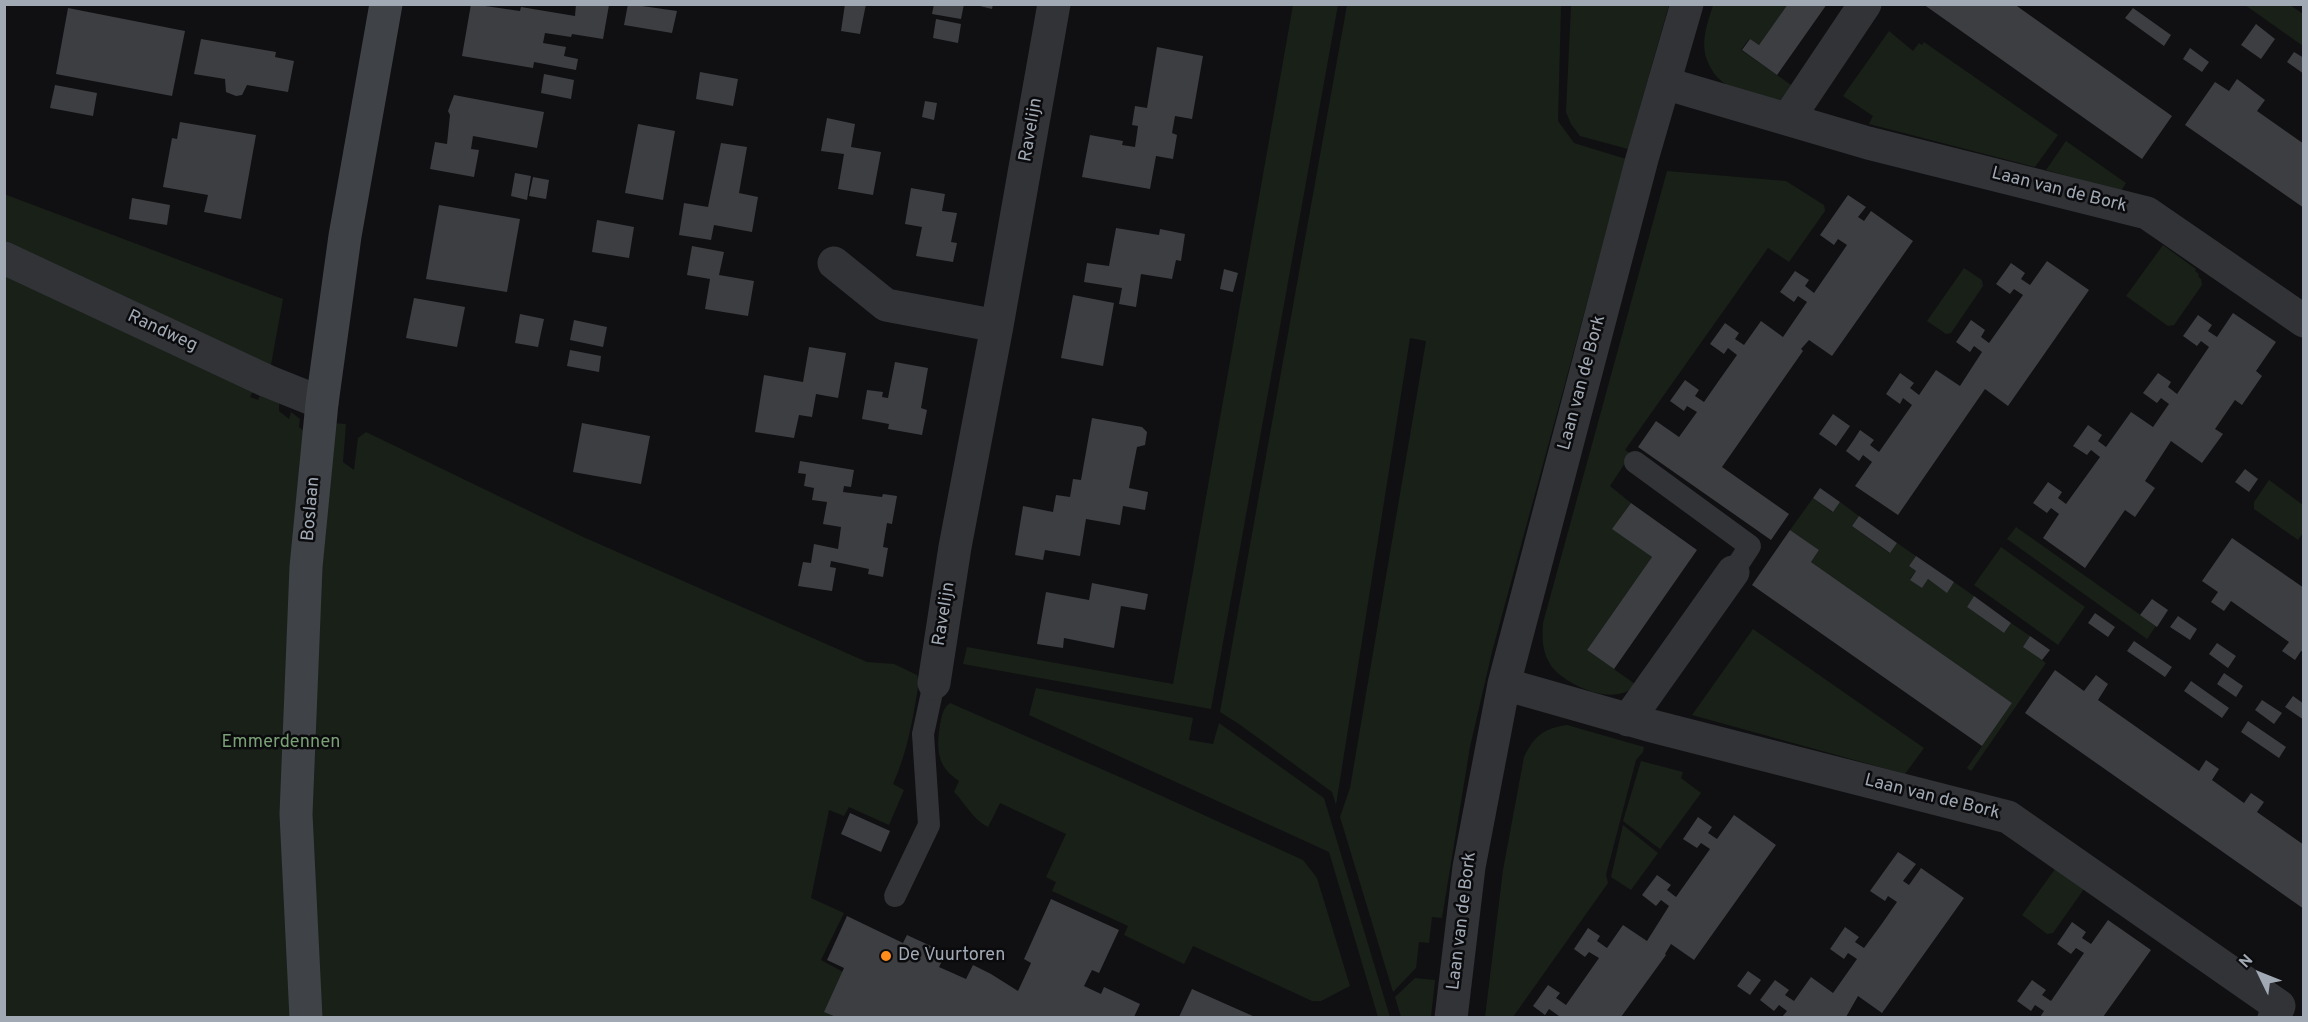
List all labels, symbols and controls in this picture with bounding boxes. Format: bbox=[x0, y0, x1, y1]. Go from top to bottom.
street label: Ravelijn bbox=[1016, 96, 1048, 164]
street label: Laan van de Bork bbox=[1989, 164, 2129, 218]
street label: Randweg bbox=[124, 306, 200, 358]
street label: Laan van de Bork bbox=[1555, 313, 1611, 453]
street label: Boslaan bbox=[298, 476, 326, 542]
street label: Ravelijn bbox=[929, 580, 961, 648]
park label: Emmerdennen bbox=[222, 732, 340, 754]
street label: Laan van de Bork bbox=[1862, 771, 2002, 825]
street label: Laan van de Bork bbox=[1444, 851, 1482, 991]
north arrow bbox=[2230, 944, 2290, 1004]
place label: De Vuurtoren bbox=[898, 945, 1005, 967]
marker: De Vuurtoren bbox=[879, 949, 893, 963]
text: N bbox=[2236, 951, 2258, 973]

